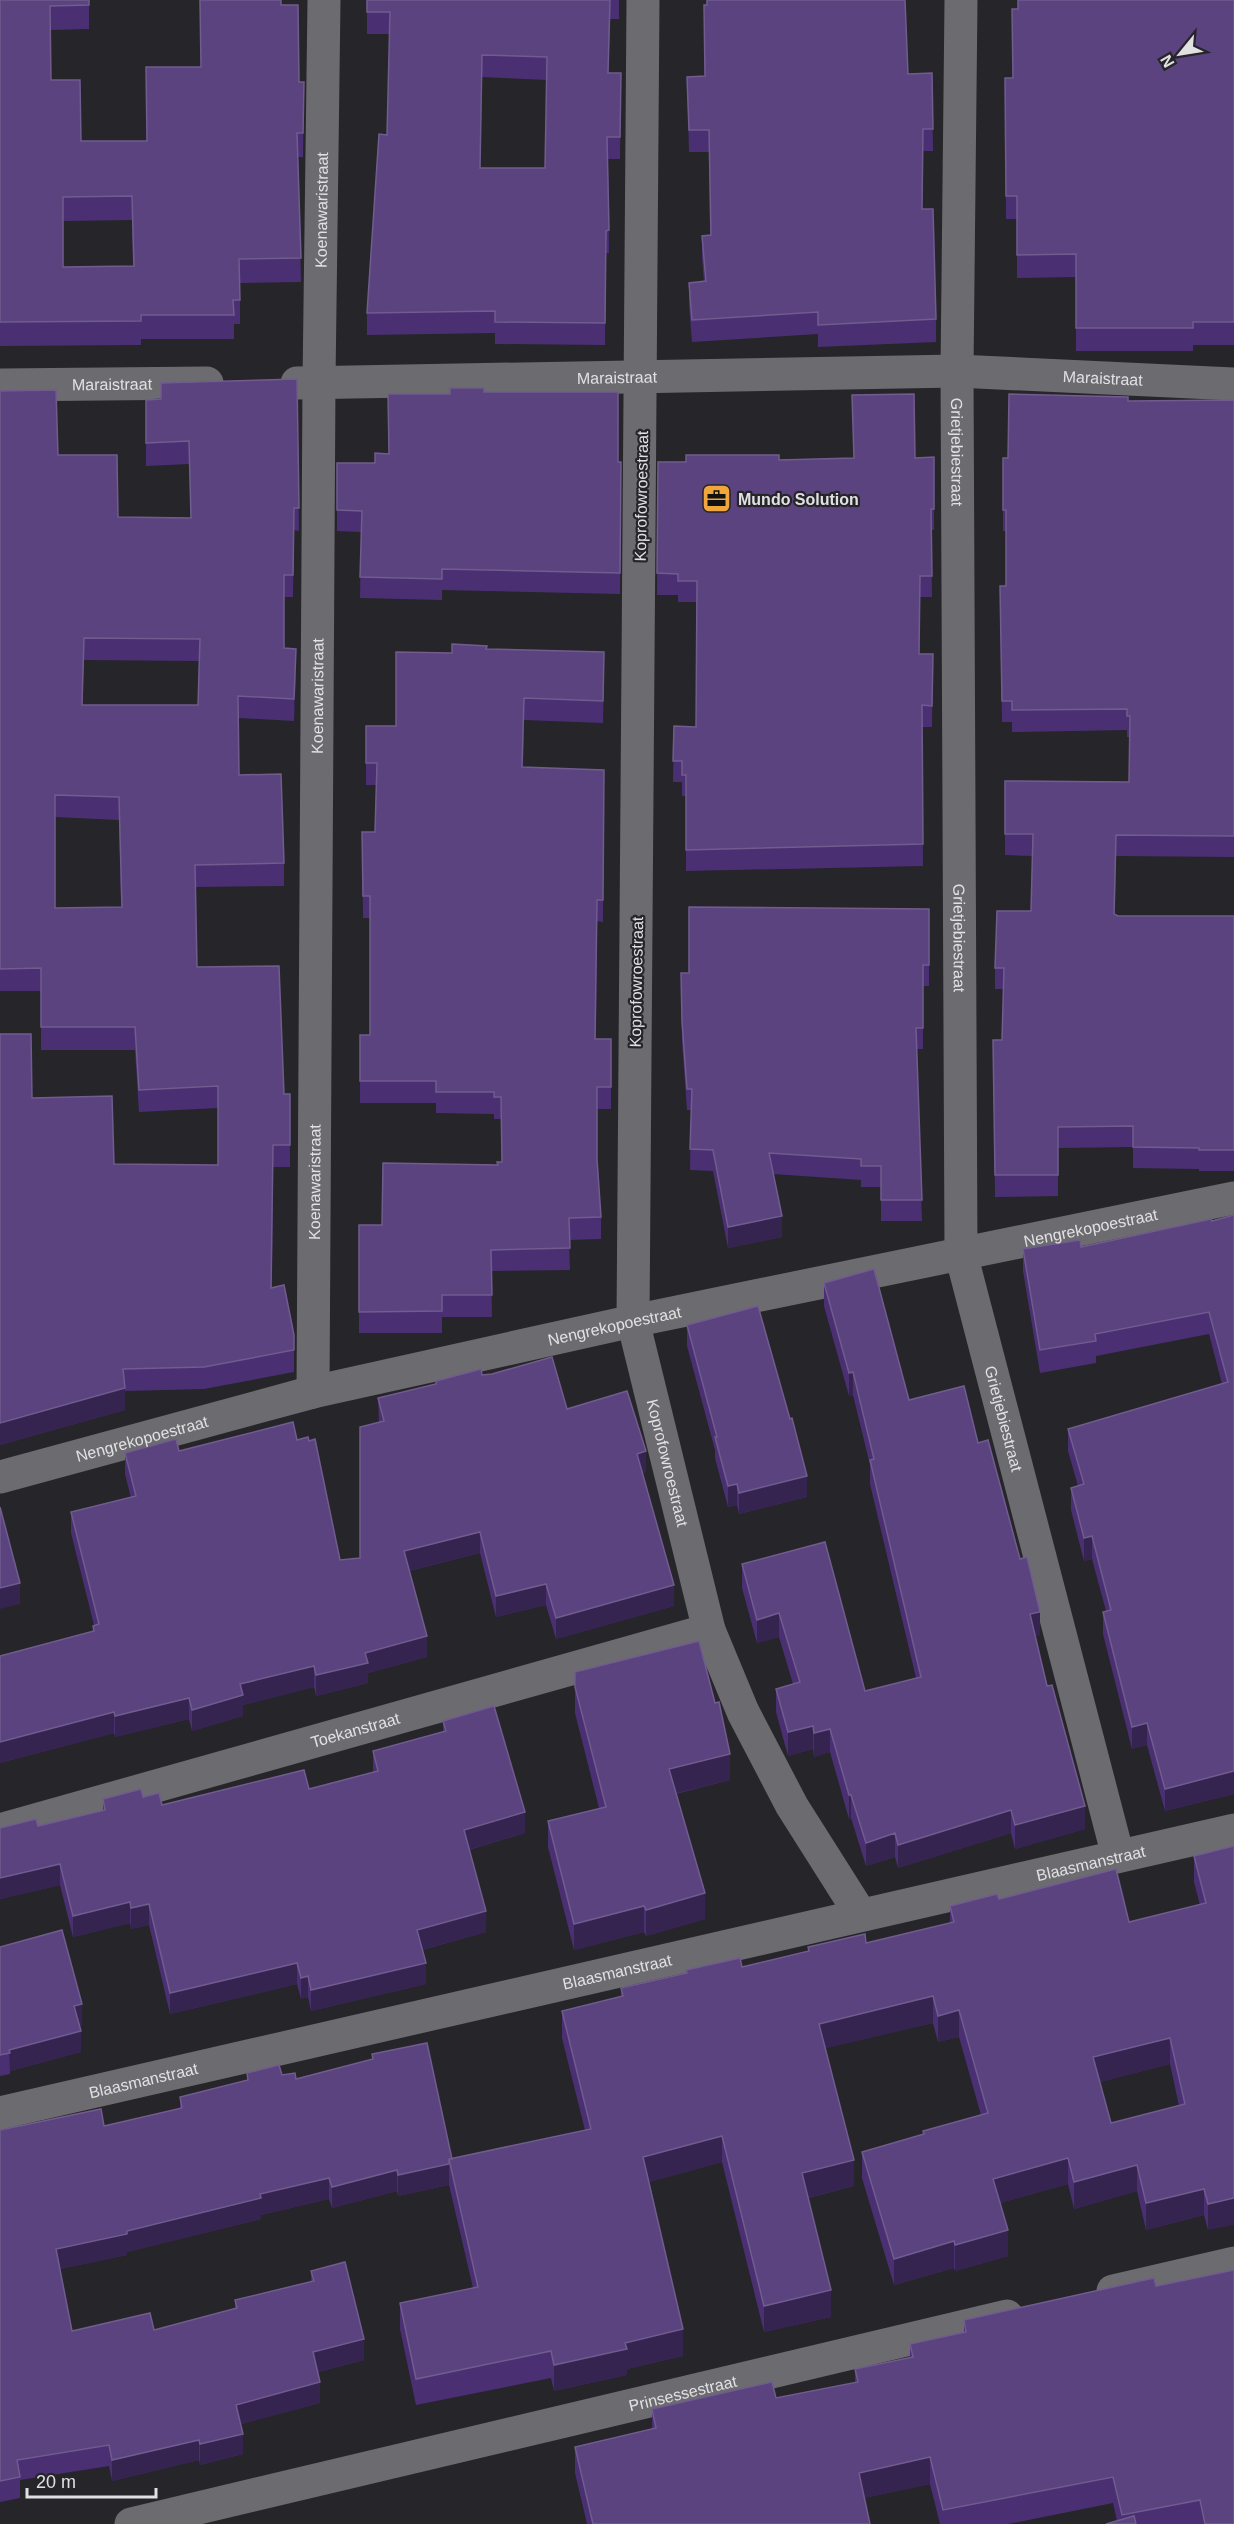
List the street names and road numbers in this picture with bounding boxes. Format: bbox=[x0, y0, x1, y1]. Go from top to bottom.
street label: Koenawaristraat bbox=[312, 152, 331, 268]
street label: Maraistraat bbox=[577, 368, 658, 387]
street label: Maraistraat bbox=[1062, 368, 1144, 389]
street label: Maraistraat bbox=[72, 376, 153, 393]
street label: Grietjebiestraat bbox=[948, 398, 966, 507]
street label: Koprofowroestraat bbox=[632, 430, 651, 562]
street label: Koenawaristraat bbox=[309, 638, 326, 754]
street label: Grietjebiestraat bbox=[950, 884, 968, 993]
street label: Koprofowroestraat bbox=[627, 916, 646, 1048]
street label: Koenawaristraat bbox=[306, 1124, 324, 1240]
street label: Nengrekopoestraat bbox=[1022, 1206, 1159, 1250]
street label: Nengrekopoestraat bbox=[546, 1303, 683, 1349]
street label: Grietjebiestraat bbox=[981, 1364, 1025, 1474]
street label: Koprofowroestraat bbox=[643, 1397, 691, 1529]
street label: Nengrekopoestraat bbox=[74, 1413, 210, 1465]
street label: Toekanstraat bbox=[309, 1710, 402, 1751]
street label: Blaasmanstraat bbox=[1035, 1843, 1147, 1884]
street label: Blaasmanstraat bbox=[561, 1951, 674, 1993]
street label: Blaasmanstraat bbox=[87, 2060, 200, 2101]
street label: Prinsessestraat bbox=[627, 2372, 739, 2415]

